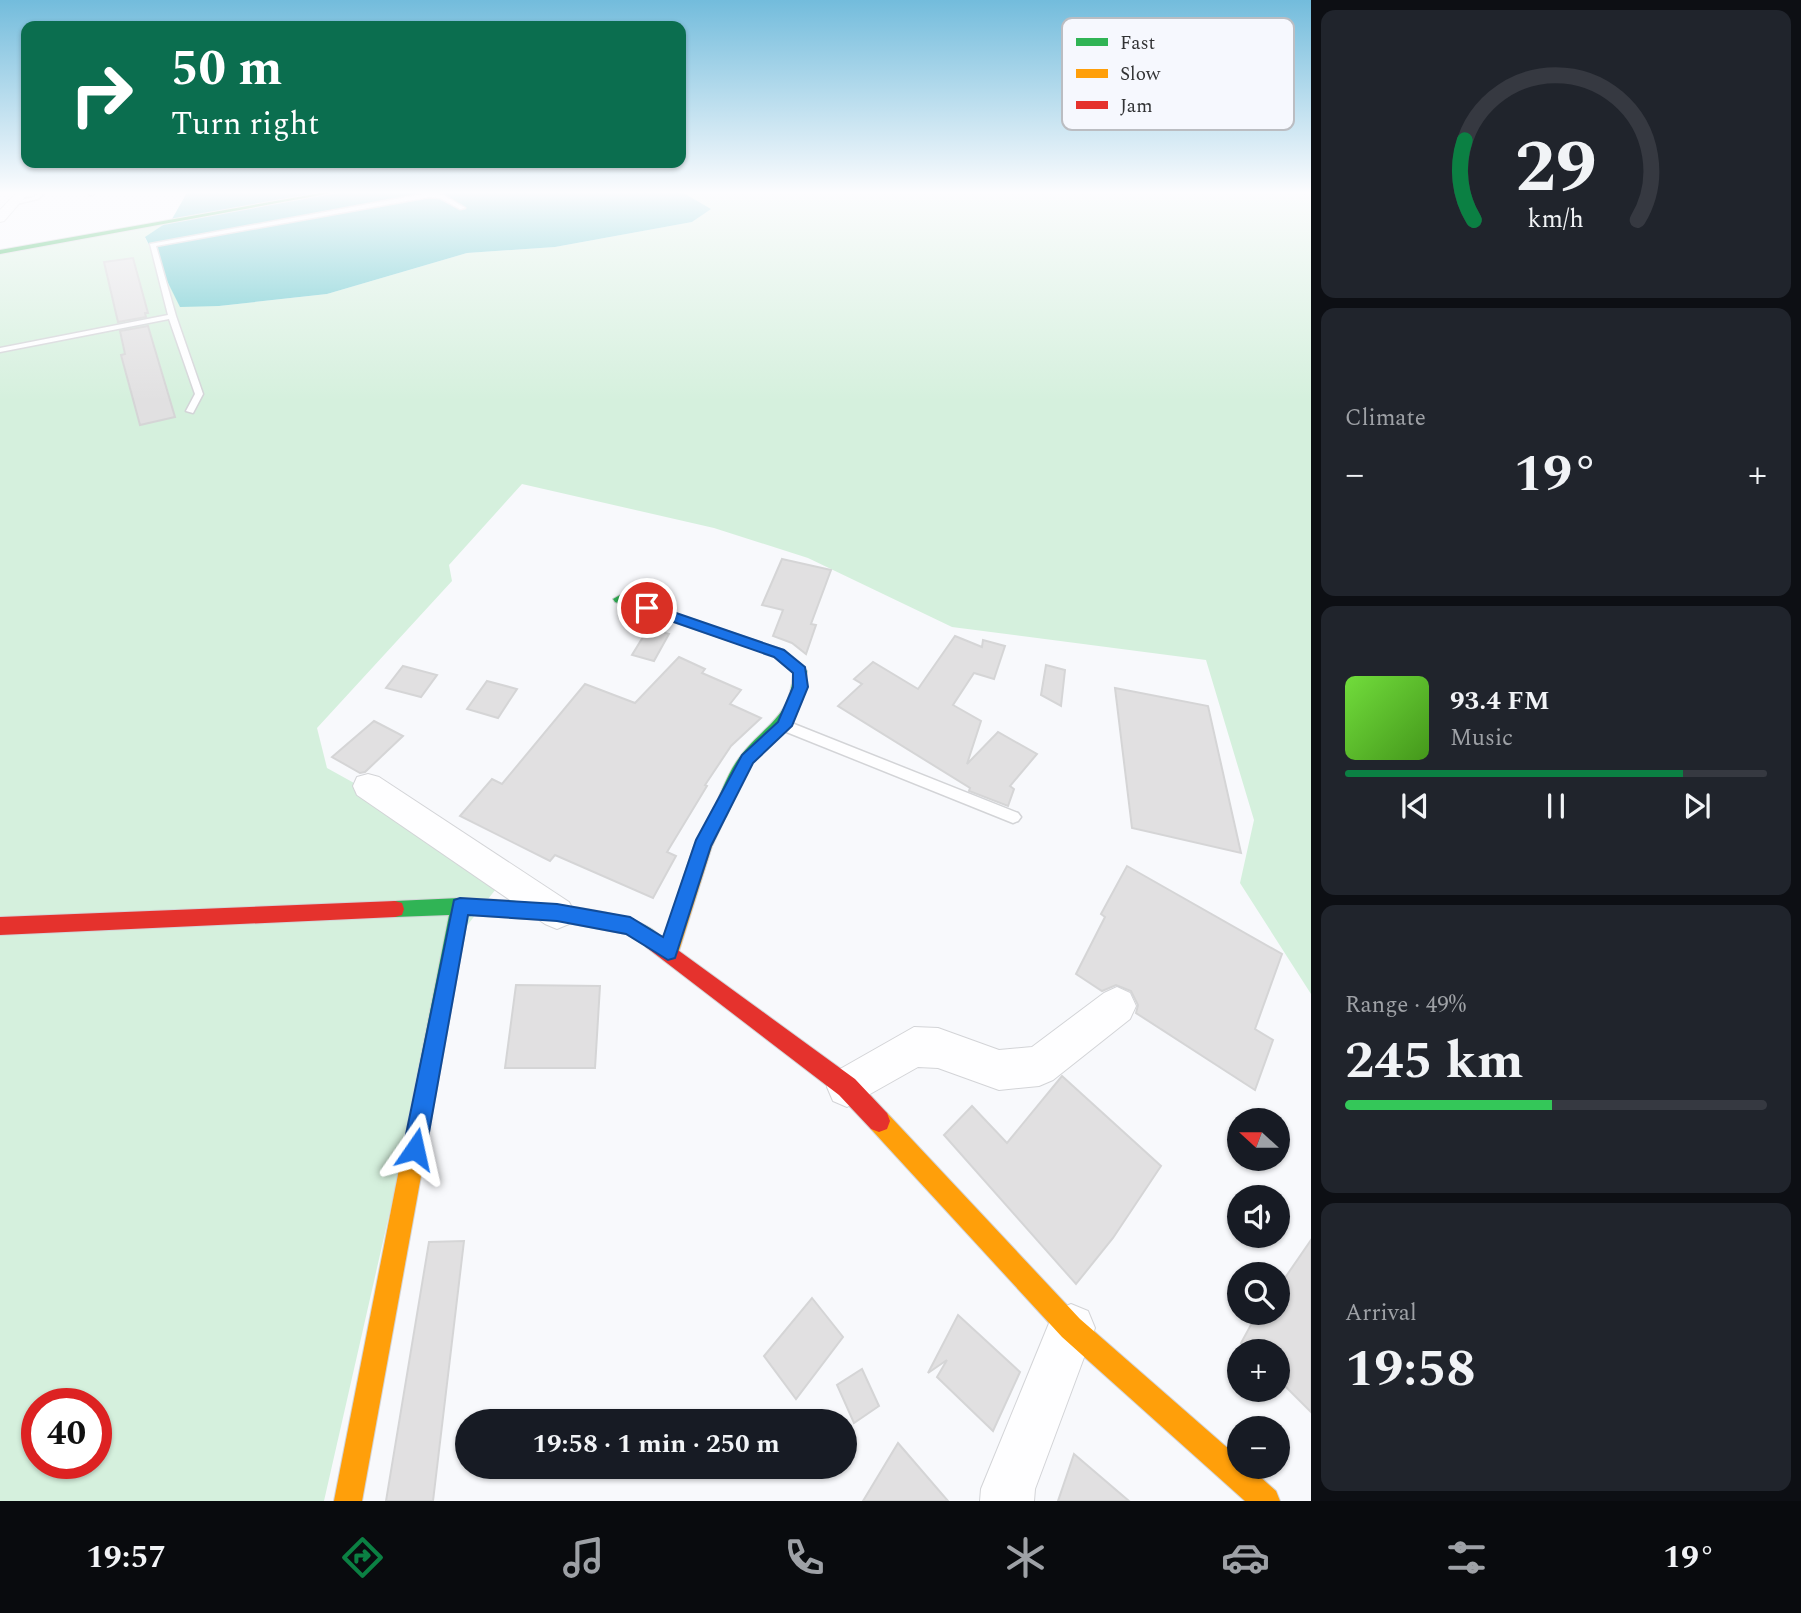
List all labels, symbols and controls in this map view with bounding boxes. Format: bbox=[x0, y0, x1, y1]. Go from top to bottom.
legend bbox=[1062, 18, 1294, 130]
text: Fast bbox=[1120, 29, 1156, 58]
text: 50 m bbox=[171, 32, 282, 107]
icon: right bbox=[56, 49, 147, 140]
text: Slow bbox=[1120, 60, 1161, 89]
text: Jam bbox=[1120, 92, 1152, 121]
text: Turn right bbox=[171, 100, 319, 149]
text: 29 bbox=[1515, 113, 1597, 224]
text: km/h bbox=[1528, 201, 1584, 239]
text: Climate bbox=[1345, 401, 1426, 436]
text: 19° bbox=[1514, 435, 1598, 514]
text: − bbox=[1345, 446, 1364, 504]
text: + bbox=[1748, 446, 1767, 504]
pin bbox=[617, 578, 677, 638]
icon: arrive bbox=[628, 589, 666, 627]
text: 93.4 FM bbox=[1450, 681, 1550, 721]
text: Music bbox=[1450, 721, 1513, 756]
icon: previous bbox=[1396, 787, 1434, 825]
icon: pause bbox=[1537, 787, 1575, 825]
icon: next bbox=[1678, 787, 1716, 825]
text: Range · 49% bbox=[1345, 988, 1466, 1023]
text: 245 km bbox=[1345, 1022, 1524, 1101]
north arrow bbox=[1227, 1108, 1290, 1171]
map controls bbox=[1227, 1108, 1290, 1479]
position arrow bbox=[378, 1112, 452, 1186]
button: sound bbox=[1227, 1185, 1290, 1248]
button: search bbox=[1227, 1262, 1290, 1325]
text: Arrival bbox=[1345, 1296, 1417, 1331]
text: 19:58 bbox=[1345, 1330, 1476, 1409]
button: + bbox=[1227, 1339, 1290, 1402]
speed limit sign: 40 bbox=[21, 1388, 112, 1479]
button: − bbox=[1227, 1416, 1290, 1479]
text: 19:58 · 1 min · 250 m bbox=[532, 1424, 780, 1464]
text: 19:57 bbox=[86, 1533, 166, 1582]
icon: directions bbox=[338, 1533, 387, 1582]
icon: music bbox=[559, 1533, 608, 1582]
icon: phone bbox=[780, 1533, 829, 1582]
icon: climate bbox=[1001, 1533, 1050, 1582]
icon: car bbox=[1221, 1533, 1270, 1582]
icon: filters bbox=[1442, 1533, 1491, 1582]
text: 19° bbox=[1663, 1533, 1715, 1582]

